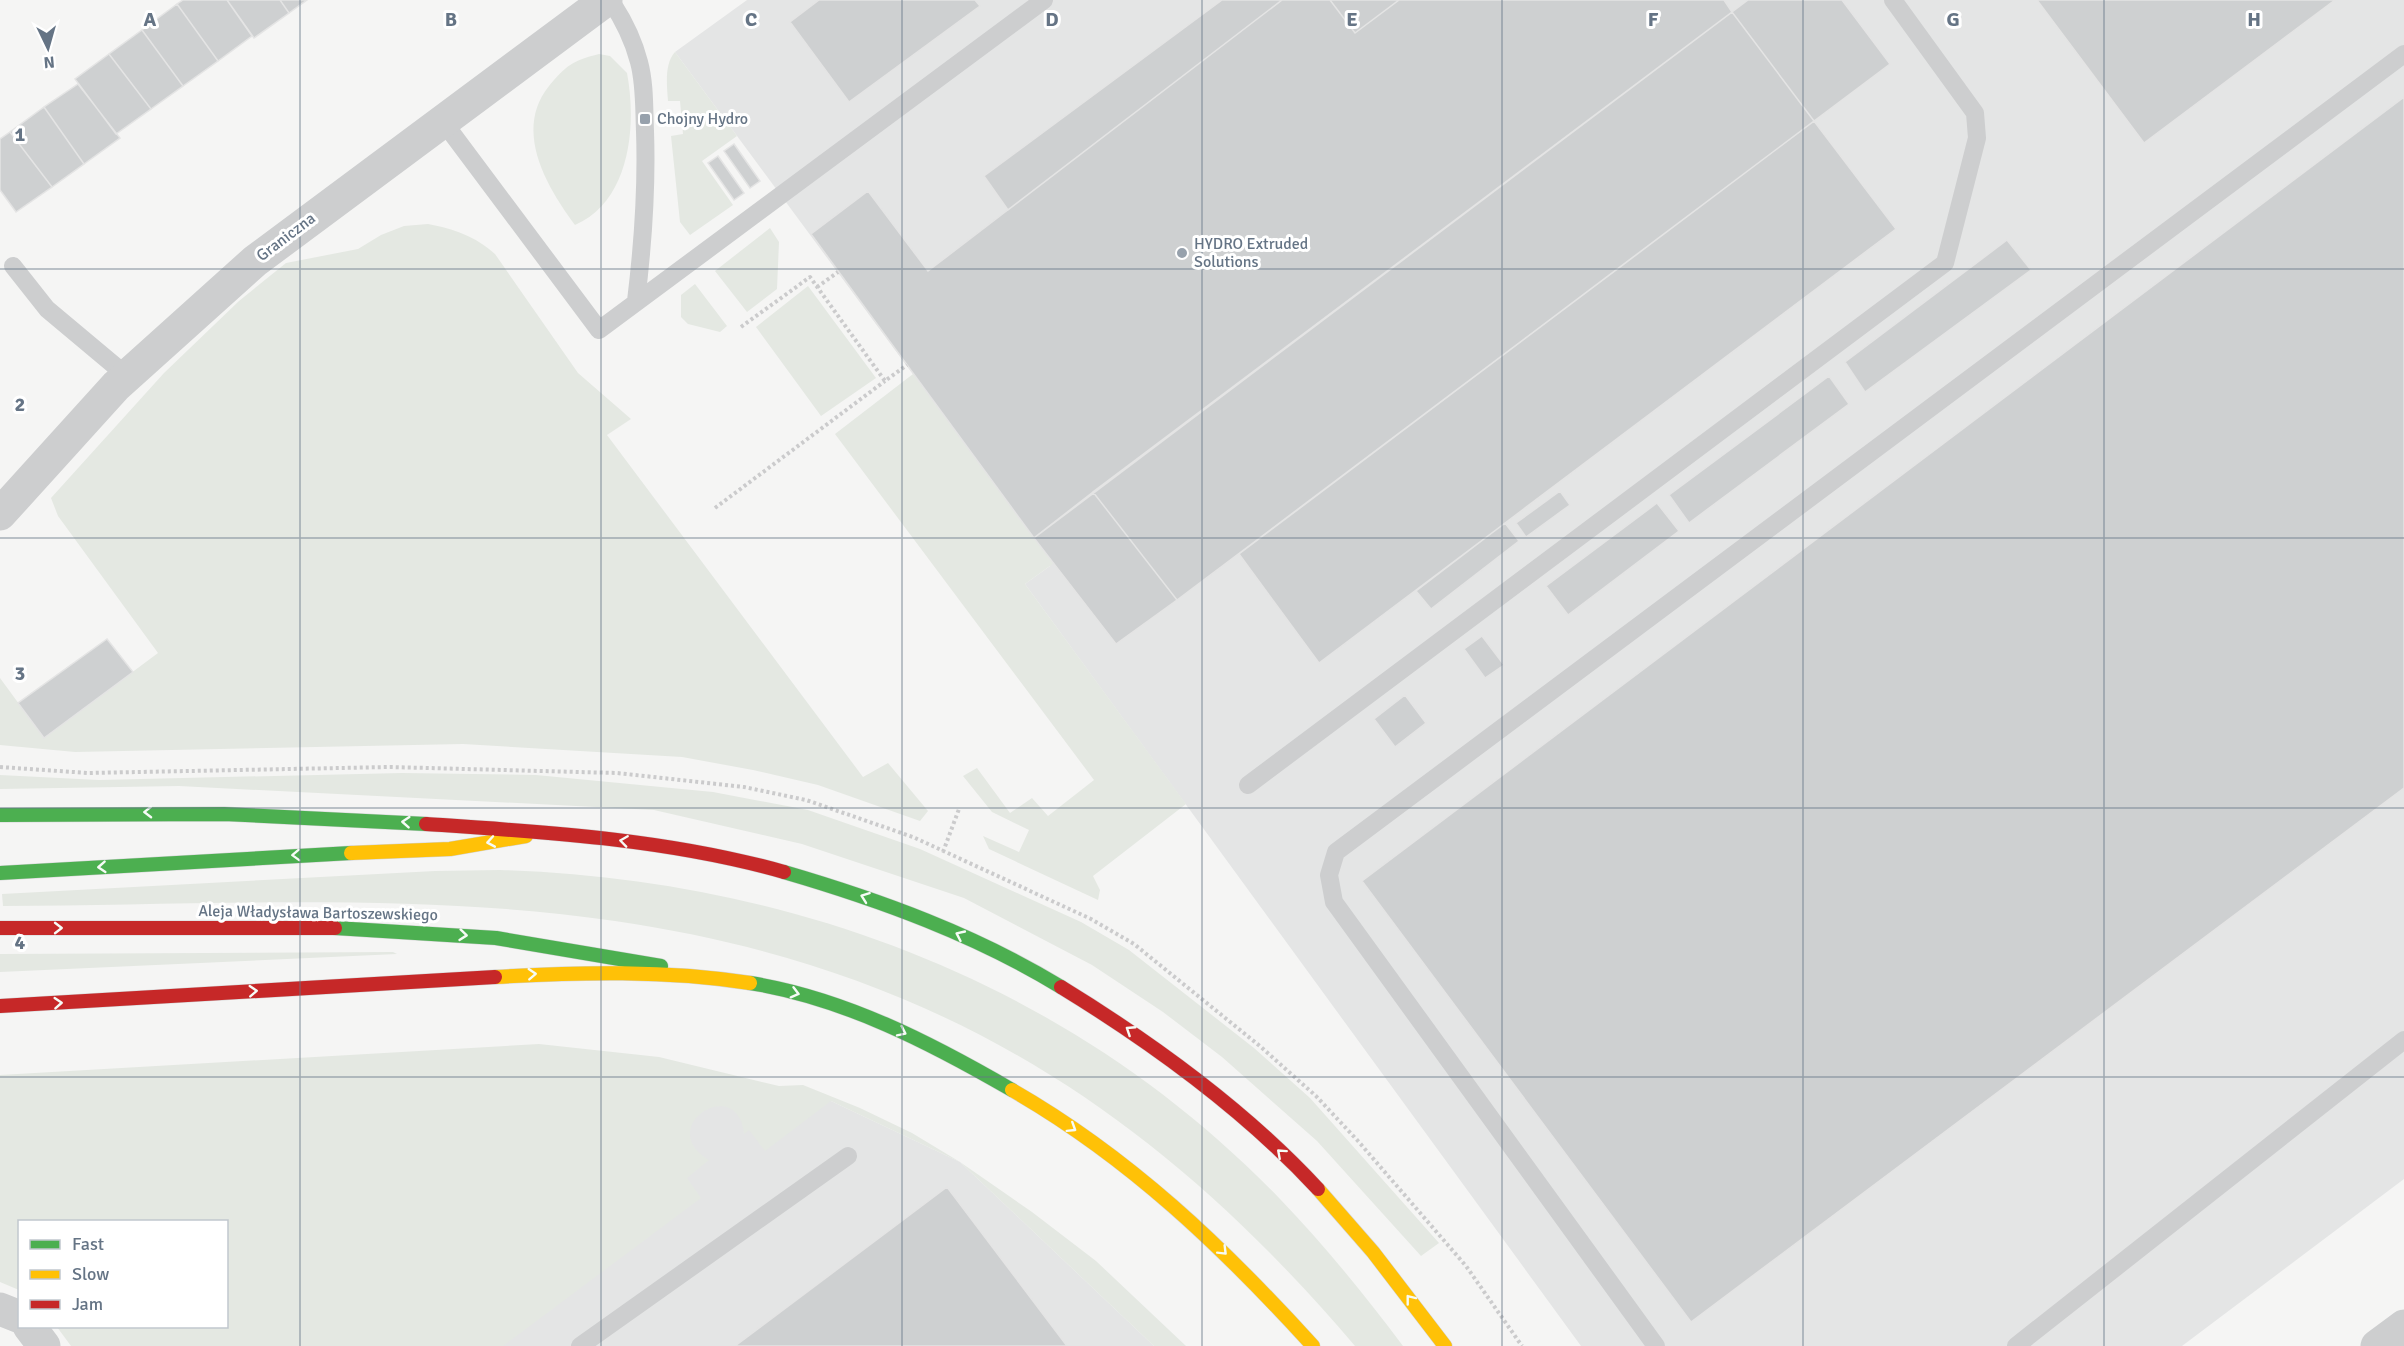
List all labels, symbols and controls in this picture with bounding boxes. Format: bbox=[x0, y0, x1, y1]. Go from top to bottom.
text: A bbox=[144, 7, 157, 32]
text: B bbox=[445, 7, 457, 32]
text: C bbox=[745, 7, 757, 32]
text: D bbox=[1045, 7, 1059, 32]
text: E bbox=[1346, 7, 1358, 32]
text: F bbox=[1648, 7, 1659, 32]
text: G bbox=[1946, 7, 1960, 32]
text: H bbox=[2247, 7, 2261, 32]
north arrow bbox=[18, 18, 78, 78]
text: N bbox=[43, 51, 56, 72]
place label: Chojny Hydro bbox=[657, 109, 748, 129]
marker: Chojny Hydro bbox=[638, 112, 652, 126]
text: 1 bbox=[15, 122, 26, 147]
street label: Graniczna bbox=[253, 208, 319, 266]
place label: HYDRO Extruded Solutions bbox=[1194, 234, 1308, 272]
marker: HYDRO Extruded Solutions bbox=[1175, 246, 1189, 260]
text: 2 bbox=[15, 392, 25, 417]
text: 3 bbox=[15, 661, 25, 686]
one-way arrow bbox=[143, 806, 152, 818]
one-way arrow bbox=[402, 816, 411, 829]
one-way arrow bbox=[486, 836, 495, 848]
one-way arrow bbox=[619, 836, 628, 848]
one-way arrow bbox=[292, 849, 301, 862]
one-way arrow bbox=[97, 860, 106, 873]
one-way arrow bbox=[860, 891, 871, 904]
street label: Aleja Władysława Bartoszewskiego bbox=[198, 901, 438, 925]
one-way arrow bbox=[54, 922, 63, 934]
one-way arrow bbox=[459, 928, 468, 941]
text: 4 bbox=[15, 930, 26, 955]
one-way arrow bbox=[955, 930, 966, 942]
one-way arrow bbox=[527, 968, 536, 981]
one-way arrow bbox=[249, 985, 258, 998]
one-way arrow bbox=[790, 985, 800, 998]
one-way arrow bbox=[54, 996, 63, 1009]
one-way arrow bbox=[896, 1025, 907, 1037]
one-way arrow bbox=[1126, 1026, 1137, 1037]
one-way arrow bbox=[1065, 1121, 1076, 1132]
one-way arrow bbox=[1277, 1149, 1288, 1160]
legend bbox=[18, 1220, 228, 1328]
text: Fast bbox=[72, 1233, 104, 1255]
one-way arrow bbox=[1216, 1244, 1227, 1254]
text: Slow bbox=[72, 1263, 109, 1285]
text: Jam bbox=[72, 1293, 103, 1315]
one-way arrow bbox=[1406, 1295, 1417, 1306]

